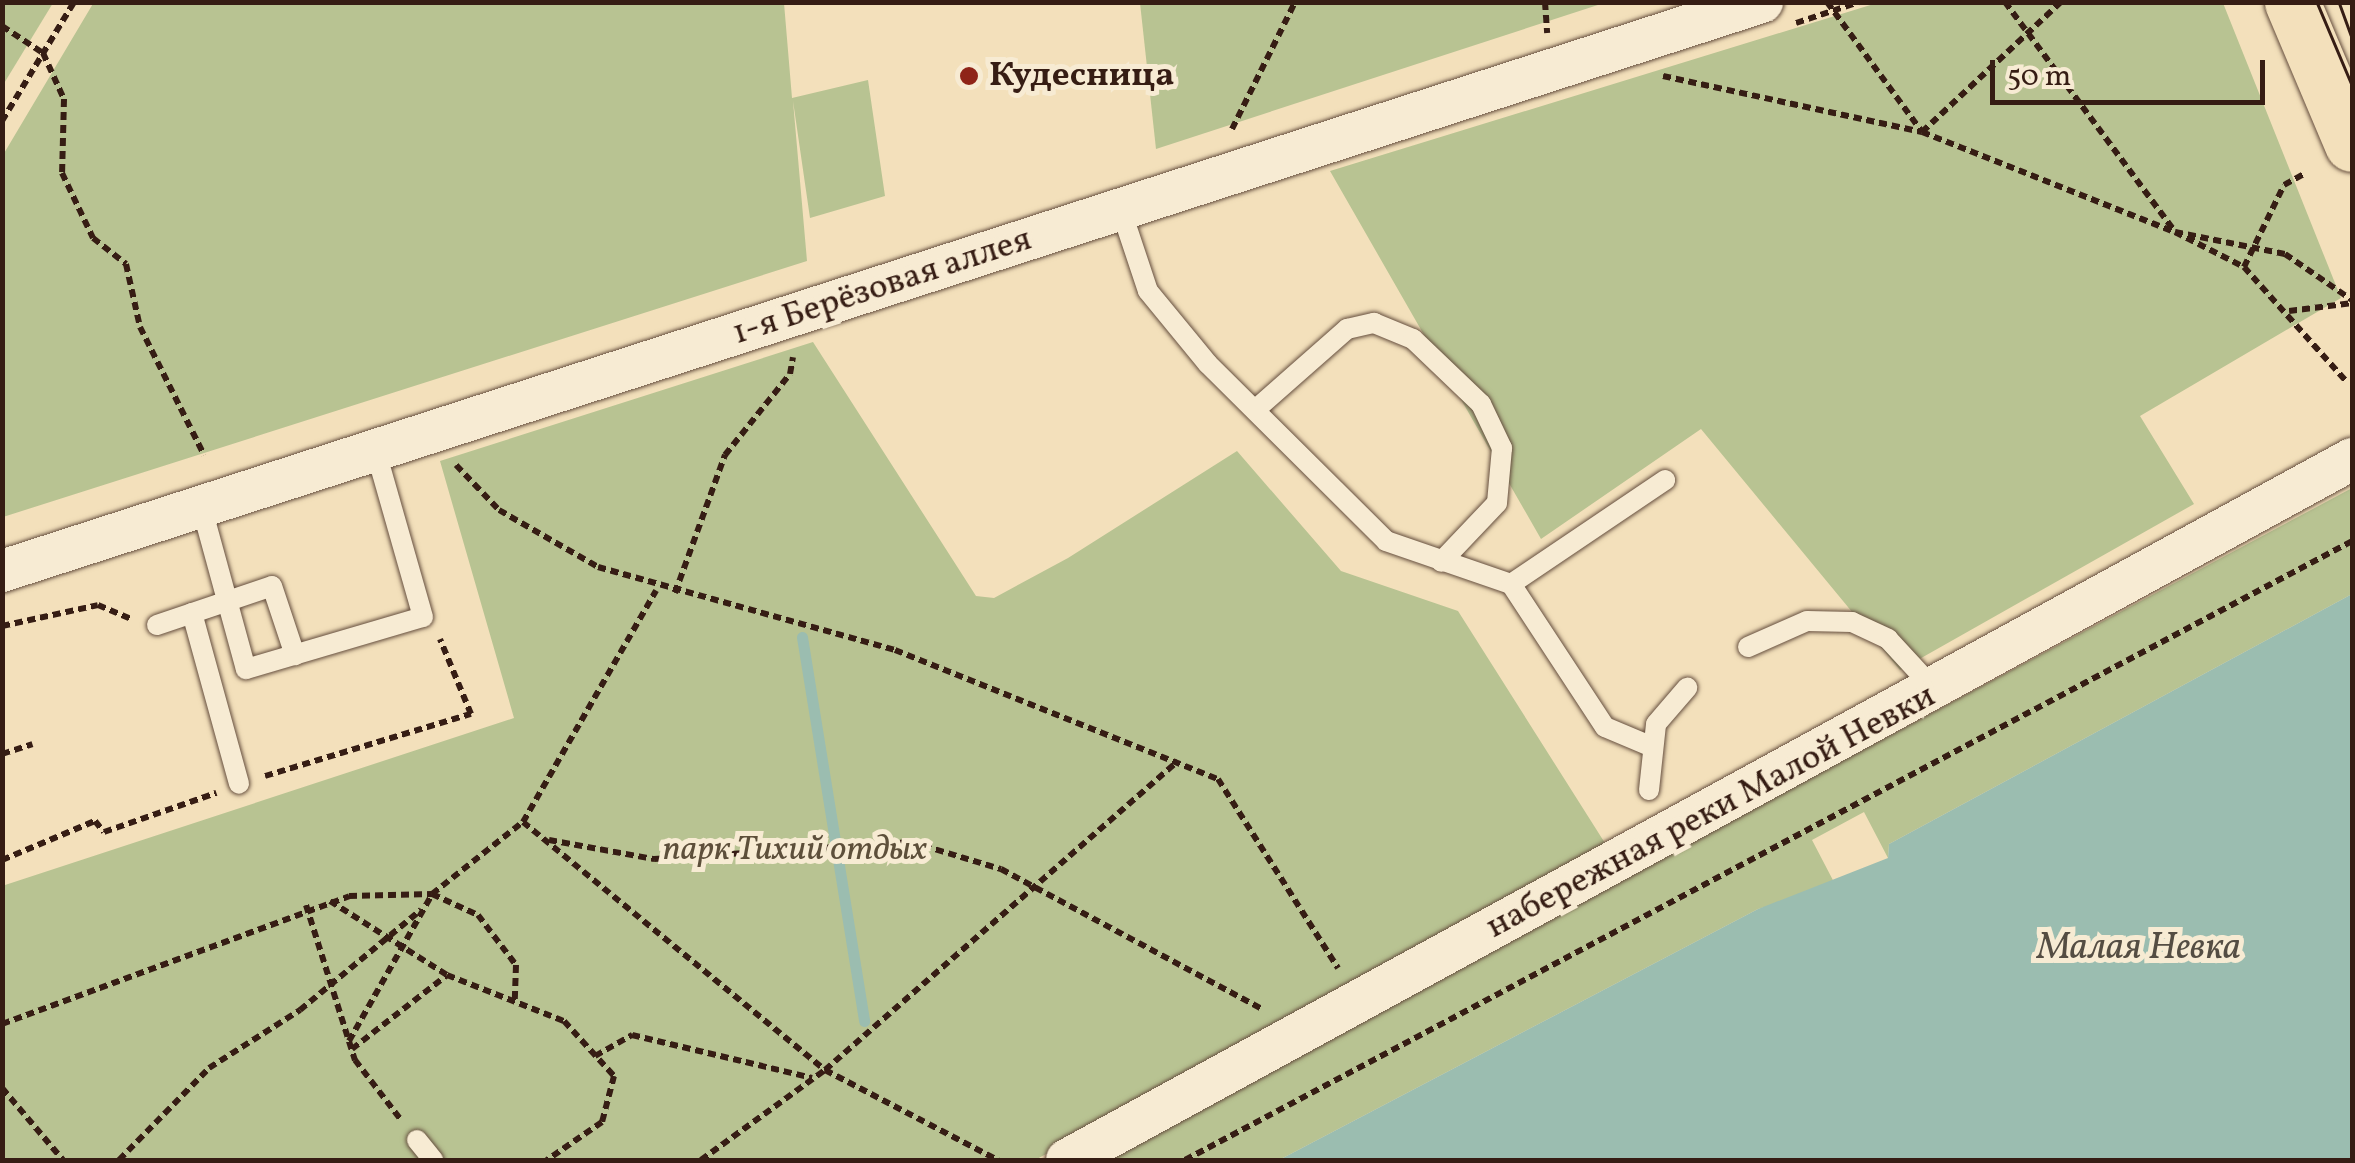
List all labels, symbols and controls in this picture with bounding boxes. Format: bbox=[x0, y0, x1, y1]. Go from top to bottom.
scale bar bbox=[1995, 40, 2270, 102]
place label: Кудесница bbox=[989, 55, 1174, 97]
text: 50 m bbox=[2007, 56, 2071, 98]
marker: Кудесница bbox=[958, 65, 980, 87]
street label: 1-я Берёзовая аллея bbox=[727, 219, 1037, 355]
street label: набережная реки Малой Невки bbox=[1479, 675, 1943, 949]
park label: парк Тихий отдых bbox=[663, 829, 927, 871]
water label: Малая Невка bbox=[2037, 926, 2241, 972]

